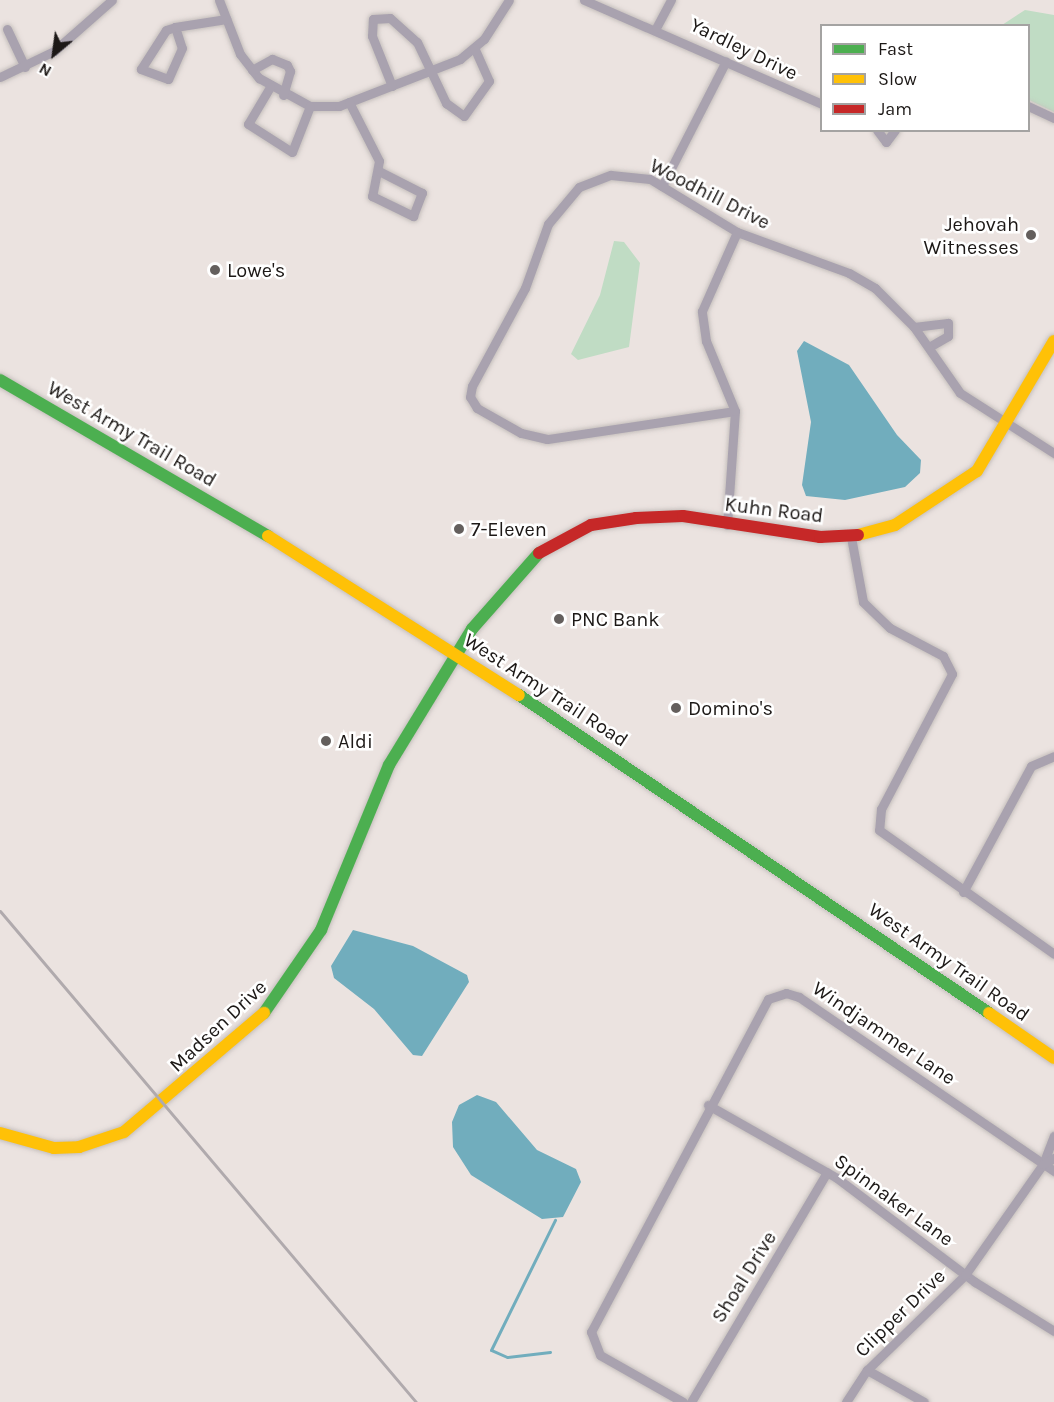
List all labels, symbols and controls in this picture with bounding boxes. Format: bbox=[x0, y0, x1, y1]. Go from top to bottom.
street label: Yardley Drive bbox=[686, 13, 802, 85]
north arrow bbox=[24, 24, 84, 84]
legend bbox=[820, 24, 1030, 132]
text: Fast bbox=[878, 38, 913, 60]
text: N bbox=[35, 59, 55, 81]
text: Slow bbox=[878, 68, 917, 90]
text: Jam bbox=[878, 98, 912, 120]
street label: Woodhill Drive bbox=[646, 153, 774, 235]
place label: Jehovah Witnesses bbox=[924, 212, 1019, 259]
marker: Jehovah Witnesses bbox=[1024, 228, 1038, 242]
place label: Lowe's bbox=[227, 258, 285, 282]
marker: Lowe's bbox=[208, 263, 222, 277]
street label: West Army Trail Road bbox=[43, 376, 221, 492]
street label: Kuhn Road bbox=[723, 492, 825, 528]
place label: 7-Eleven bbox=[471, 517, 547, 541]
marker: 7-Eleven bbox=[452, 522, 466, 536]
place label: PNC Bank bbox=[571, 607, 660, 631]
marker: PNC Bank bbox=[552, 612, 566, 626]
street label: West Army Trail Road bbox=[459, 628, 633, 752]
place label: Domino's bbox=[688, 696, 773, 720]
marker: Domino's bbox=[669, 701, 683, 715]
place label: Aldi bbox=[338, 729, 373, 753]
marker: Aldi bbox=[319, 734, 333, 748]
street label: West Army Trail Road bbox=[864, 897, 1034, 1027]
street label: Madsen Drive bbox=[164, 975, 272, 1077]
street label: Windjammer Lane bbox=[808, 976, 960, 1090]
street label: Spinnaker Lane bbox=[830, 1149, 958, 1251]
street label: Shoal Drive bbox=[706, 1227, 782, 1327]
street label: Clipper Drive bbox=[850, 1264, 950, 1362]

